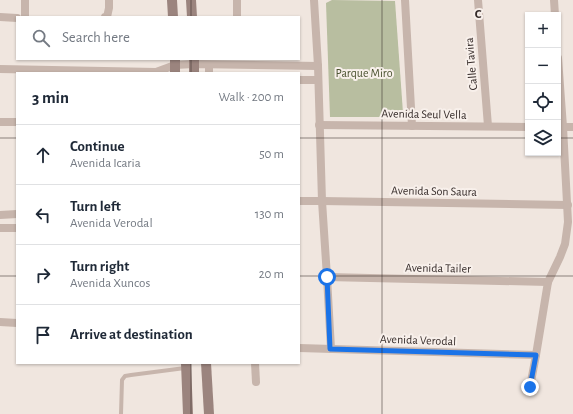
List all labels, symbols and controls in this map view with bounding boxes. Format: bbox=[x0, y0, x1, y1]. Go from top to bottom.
text: C bbox=[475, 8, 482, 21]
map controls bbox=[525, 12, 561, 156]
button: + bbox=[525, 12, 561, 48]
search box bbox=[16, 16, 300, 60]
icon: search bbox=[30, 27, 52, 49]
text: Search here bbox=[62, 30, 130, 45]
street label: Calle Tavira bbox=[463, 37, 479, 91]
button: − bbox=[525, 48, 561, 84]
park label: Parque Miro bbox=[335, 67, 393, 79]
button: locate bbox=[525, 84, 561, 120]
text: 3 min bbox=[32, 89, 69, 106]
text: Walk · 200 m bbox=[218, 91, 284, 104]
street label: Avenida Seul Vella bbox=[381, 107, 467, 121]
button: layers bbox=[525, 120, 561, 156]
text: Continue bbox=[70, 139, 125, 154]
icon: ahead bbox=[32, 144, 54, 166]
text: 50 m bbox=[259, 148, 284, 161]
text: Avenida Icaria bbox=[70, 157, 141, 170]
street label: Avenida Son Saura bbox=[391, 184, 477, 198]
text: Turn left bbox=[70, 199, 121, 214]
icon: left bbox=[32, 204, 54, 226]
text: 130 m bbox=[255, 208, 284, 221]
text: Avenida Verodal bbox=[70, 217, 153, 230]
text: Turn right bbox=[70, 259, 129, 274]
street label: Avenida Tailer bbox=[405, 261, 471, 275]
icon: right bbox=[32, 264, 54, 286]
text: 20 m bbox=[259, 268, 284, 281]
route start bbox=[318, 268, 336, 286]
text: Avenida Xuncos bbox=[70, 277, 150, 290]
icon: arrive bbox=[32, 324, 54, 346]
text: Arrive at destination bbox=[70, 327, 193, 342]
street label: Avenida Verodal bbox=[380, 333, 456, 347]
route end bbox=[521, 378, 539, 396]

